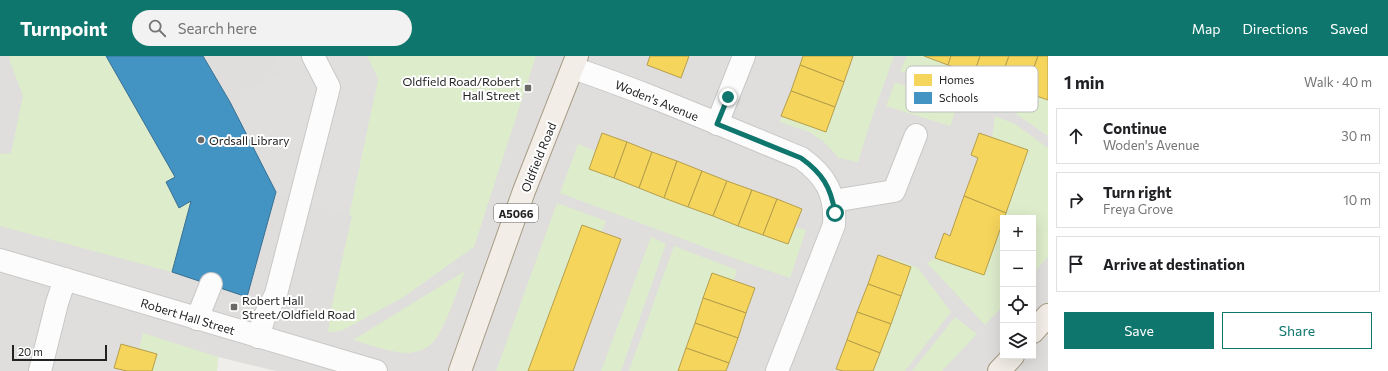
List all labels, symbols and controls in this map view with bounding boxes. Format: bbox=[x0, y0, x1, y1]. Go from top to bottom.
search box bbox=[132, 10, 412, 46]
text: Turnpoint bbox=[20, 17, 108, 40]
icon: search bbox=[146, 17, 168, 39]
text: Search here bbox=[178, 19, 257, 37]
text: Map bbox=[1192, 20, 1221, 37]
text: Directions bbox=[1243, 20, 1308, 37]
text: Saved bbox=[1330, 20, 1368, 37]
legend bbox=[906, 66, 1038, 112]
text: 1 min bbox=[1064, 72, 1104, 93]
text: Homes bbox=[939, 73, 974, 86]
place label: Oldfield Road/Robert Hall Street bbox=[402, 74, 520, 102]
text: Walk · 40 m bbox=[1304, 74, 1372, 90]
street label: Woden's Avenue bbox=[613, 77, 701, 123]
marker: Oldfield Road/Robert Hall Street bbox=[523, 83, 533, 93]
route end bbox=[719, 88, 737, 106]
text: Schools bbox=[939, 91, 978, 104]
text: Continue bbox=[1103, 119, 1167, 137]
street label: Oldfield Road bbox=[518, 120, 558, 194]
icon: ahead bbox=[1065, 125, 1087, 147]
text: 30 m bbox=[1341, 128, 1371, 144]
place label: Ordsall Library bbox=[209, 133, 289, 147]
marker: Ordsall Library bbox=[196, 135, 206, 145]
text: Woden's Avenue bbox=[1103, 137, 1199, 153]
text: Turn right bbox=[1103, 183, 1172, 201]
icon: right bbox=[1065, 189, 1087, 211]
text: 10 m bbox=[1343, 192, 1371, 208]
text: Freya Grove bbox=[1103, 201, 1173, 217]
road number: A5066 bbox=[494, 204, 538, 222]
route start bbox=[826, 204, 844, 222]
map controls bbox=[1000, 215, 1036, 359]
button: + bbox=[1000, 215, 1036, 251]
button: − bbox=[1000, 251, 1036, 287]
icon: arrive bbox=[1065, 253, 1087, 275]
text: Arrive at destination bbox=[1103, 255, 1245, 273]
button: locate bbox=[1000, 287, 1036, 323]
place label: Robert Hall Street/Oldfield Road bbox=[242, 293, 355, 321]
street label: Robert Hall Street bbox=[139, 295, 237, 337]
marker: Robert Hall Street/Oldfield Road bbox=[229, 302, 239, 312]
button: Save bbox=[1064, 312, 1214, 349]
button: Share bbox=[1222, 312, 1372, 349]
button: layers bbox=[1000, 323, 1036, 359]
scale bar bbox=[12, 343, 107, 362]
text: 20 m bbox=[18, 345, 43, 358]

